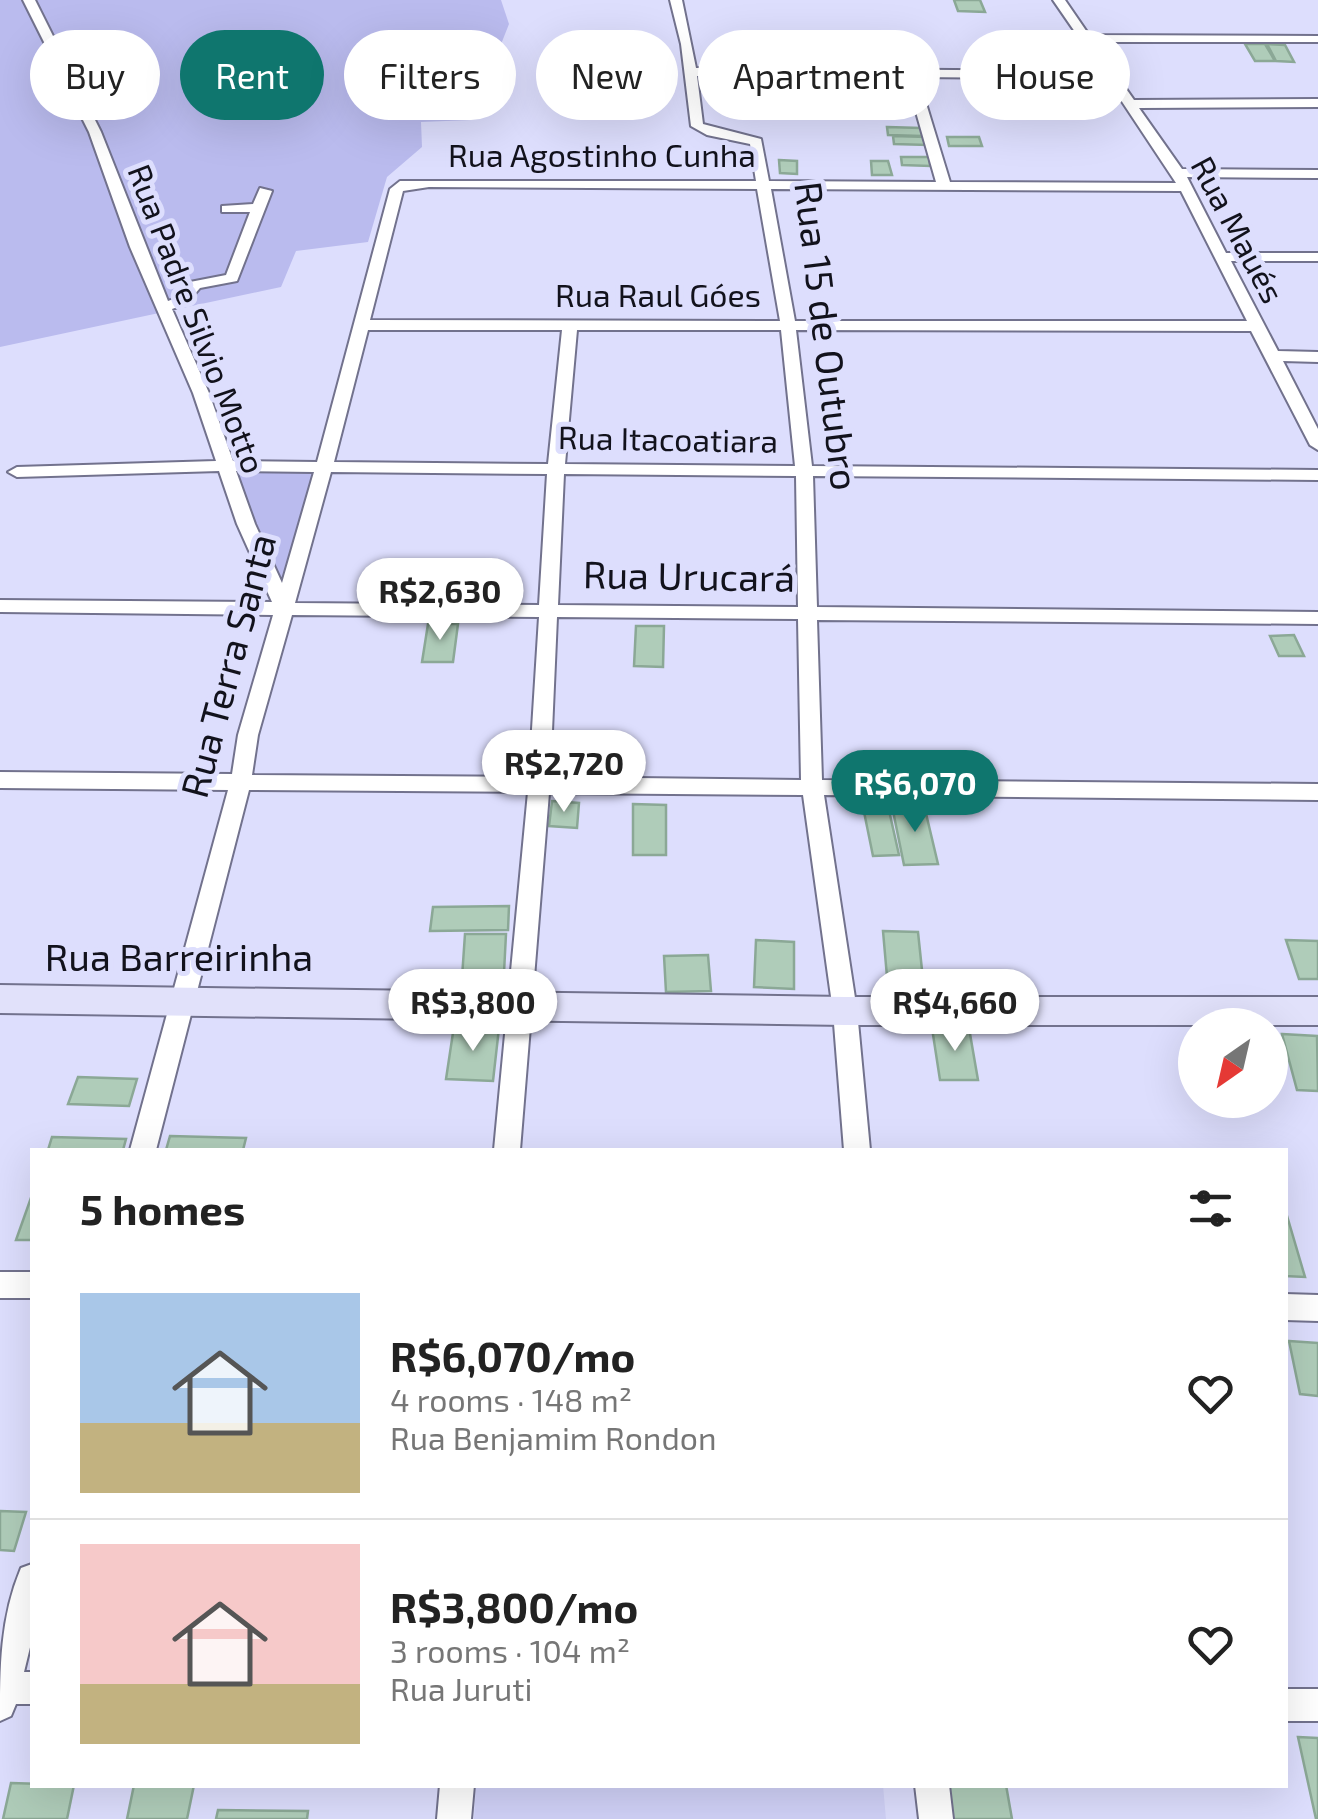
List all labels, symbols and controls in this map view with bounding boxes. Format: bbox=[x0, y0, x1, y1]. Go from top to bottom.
chip: Buy bbox=[30, 30, 160, 120]
chip: Rent bbox=[180, 30, 324, 120]
chip: Filters bbox=[344, 30, 516, 120]
chip: New bbox=[536, 30, 678, 120]
chip: Apartment bbox=[698, 30, 940, 120]
chip: House bbox=[960, 30, 1130, 120]
street label: Rua Agostinho Cunha bbox=[448, 135, 756, 173]
street label: Rua Maués bbox=[1184, 149, 1293, 309]
street label: Rua Padre Silvio Motto bbox=[121, 158, 274, 478]
street label: Rua 15 de Outubro bbox=[786, 179, 870, 493]
street label: Rua Raul Góes bbox=[555, 275, 761, 313]
street label: Rua Itacoatiara bbox=[558, 417, 778, 459]
street label: Rua Terra Santa bbox=[170, 529, 284, 802]
street label: Rua Urucará bbox=[583, 550, 796, 600]
pin: R$2,630 bbox=[348, 558, 532, 643]
text: R$2,630 bbox=[379, 571, 501, 609]
pin: R$2,720 bbox=[472, 730, 656, 815]
text: R$2,720 bbox=[504, 743, 624, 781]
pin: R$6,070 bbox=[823, 750, 1007, 835]
text: R$6,070 bbox=[853, 763, 977, 801]
street label: Rua Barreirinha bbox=[45, 933, 313, 979]
pin: R$3,800 bbox=[381, 969, 565, 1054]
pin: R$4,660 bbox=[863, 969, 1047, 1054]
text: R$3,800 bbox=[410, 982, 536, 1020]
text: R$4,660 bbox=[892, 982, 1018, 1020]
north arrow bbox=[1178, 1008, 1288, 1118]
map controls bbox=[1178, 1008, 1288, 1118]
icon: filters bbox=[1183, 1181, 1238, 1236]
text: 5 homes bbox=[80, 1183, 245, 1233]
text: R$6,070/mo bbox=[390, 1330, 635, 1380]
icon: home bbox=[160, 1333, 280, 1453]
icon: heart bbox=[1183, 1366, 1238, 1421]
text: 4 rooms · 148 m² bbox=[390, 1380, 632, 1418]
text: Rua Benjamim Rondon bbox=[390, 1418, 717, 1456]
text: R$3,800/mo bbox=[390, 1581, 638, 1631]
icon: home bbox=[160, 1584, 280, 1704]
icon: heart bbox=[1183, 1617, 1238, 1672]
text: 3 rooms · 104 m² bbox=[390, 1631, 630, 1669]
text: Rua Juruti bbox=[390, 1669, 532, 1707]

